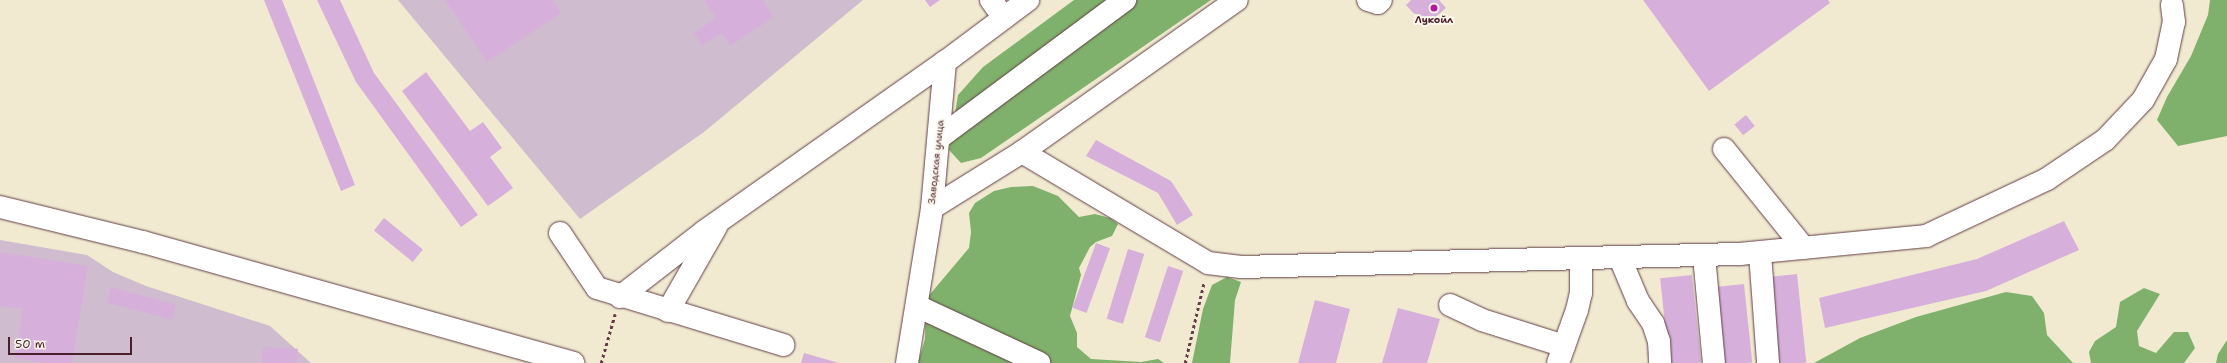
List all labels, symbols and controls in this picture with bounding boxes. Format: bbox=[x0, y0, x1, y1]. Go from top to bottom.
marker: Лукойл bbox=[1429, 3, 1439, 13]
place label: Лукойл bbox=[1415, 14, 1453, 26]
street label: Заводская улица bbox=[926, 119, 946, 205]
scale bar bbox=[10, 329, 134, 355]
text: 50 m bbox=[15, 336, 45, 352]

